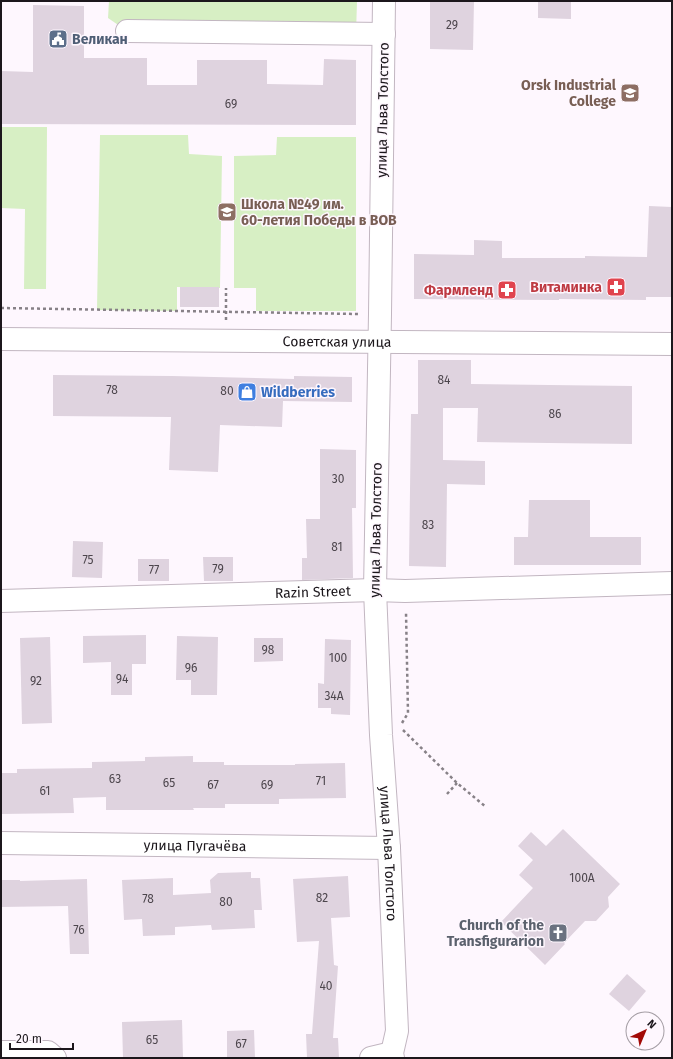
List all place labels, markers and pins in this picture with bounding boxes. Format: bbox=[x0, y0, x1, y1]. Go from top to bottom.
public building icon: Великан bbox=[47, 28, 69, 50]
place label: Великан bbox=[72, 31, 128, 48]
place label: Orsk Industrial College bbox=[521, 77, 617, 110]
school or university icon: Orsk Industrial College bbox=[619, 82, 641, 104]
place label: Школа №49 им. 60-летия Победы в ВОВ bbox=[241, 196, 397, 229]
school or university icon: Школа №49 им. 60-летия Победы в ВОВ bbox=[216, 201, 238, 223]
pharmacy icon: Витаминка bbox=[605, 276, 627, 298]
pharmacy icon: Фармленд bbox=[496, 279, 518, 301]
place label: Витаминка bbox=[530, 279, 602, 296]
place label: Фармленд bbox=[424, 282, 493, 299]
shop icon: Wildberries bbox=[236, 381, 258, 403]
place label: Wildberries bbox=[261, 384, 335, 401]
place label: Church of the Transfigurarion bbox=[447, 917, 544, 950]
church icon: Church of the Transfigurarion bbox=[547, 922, 569, 944]

